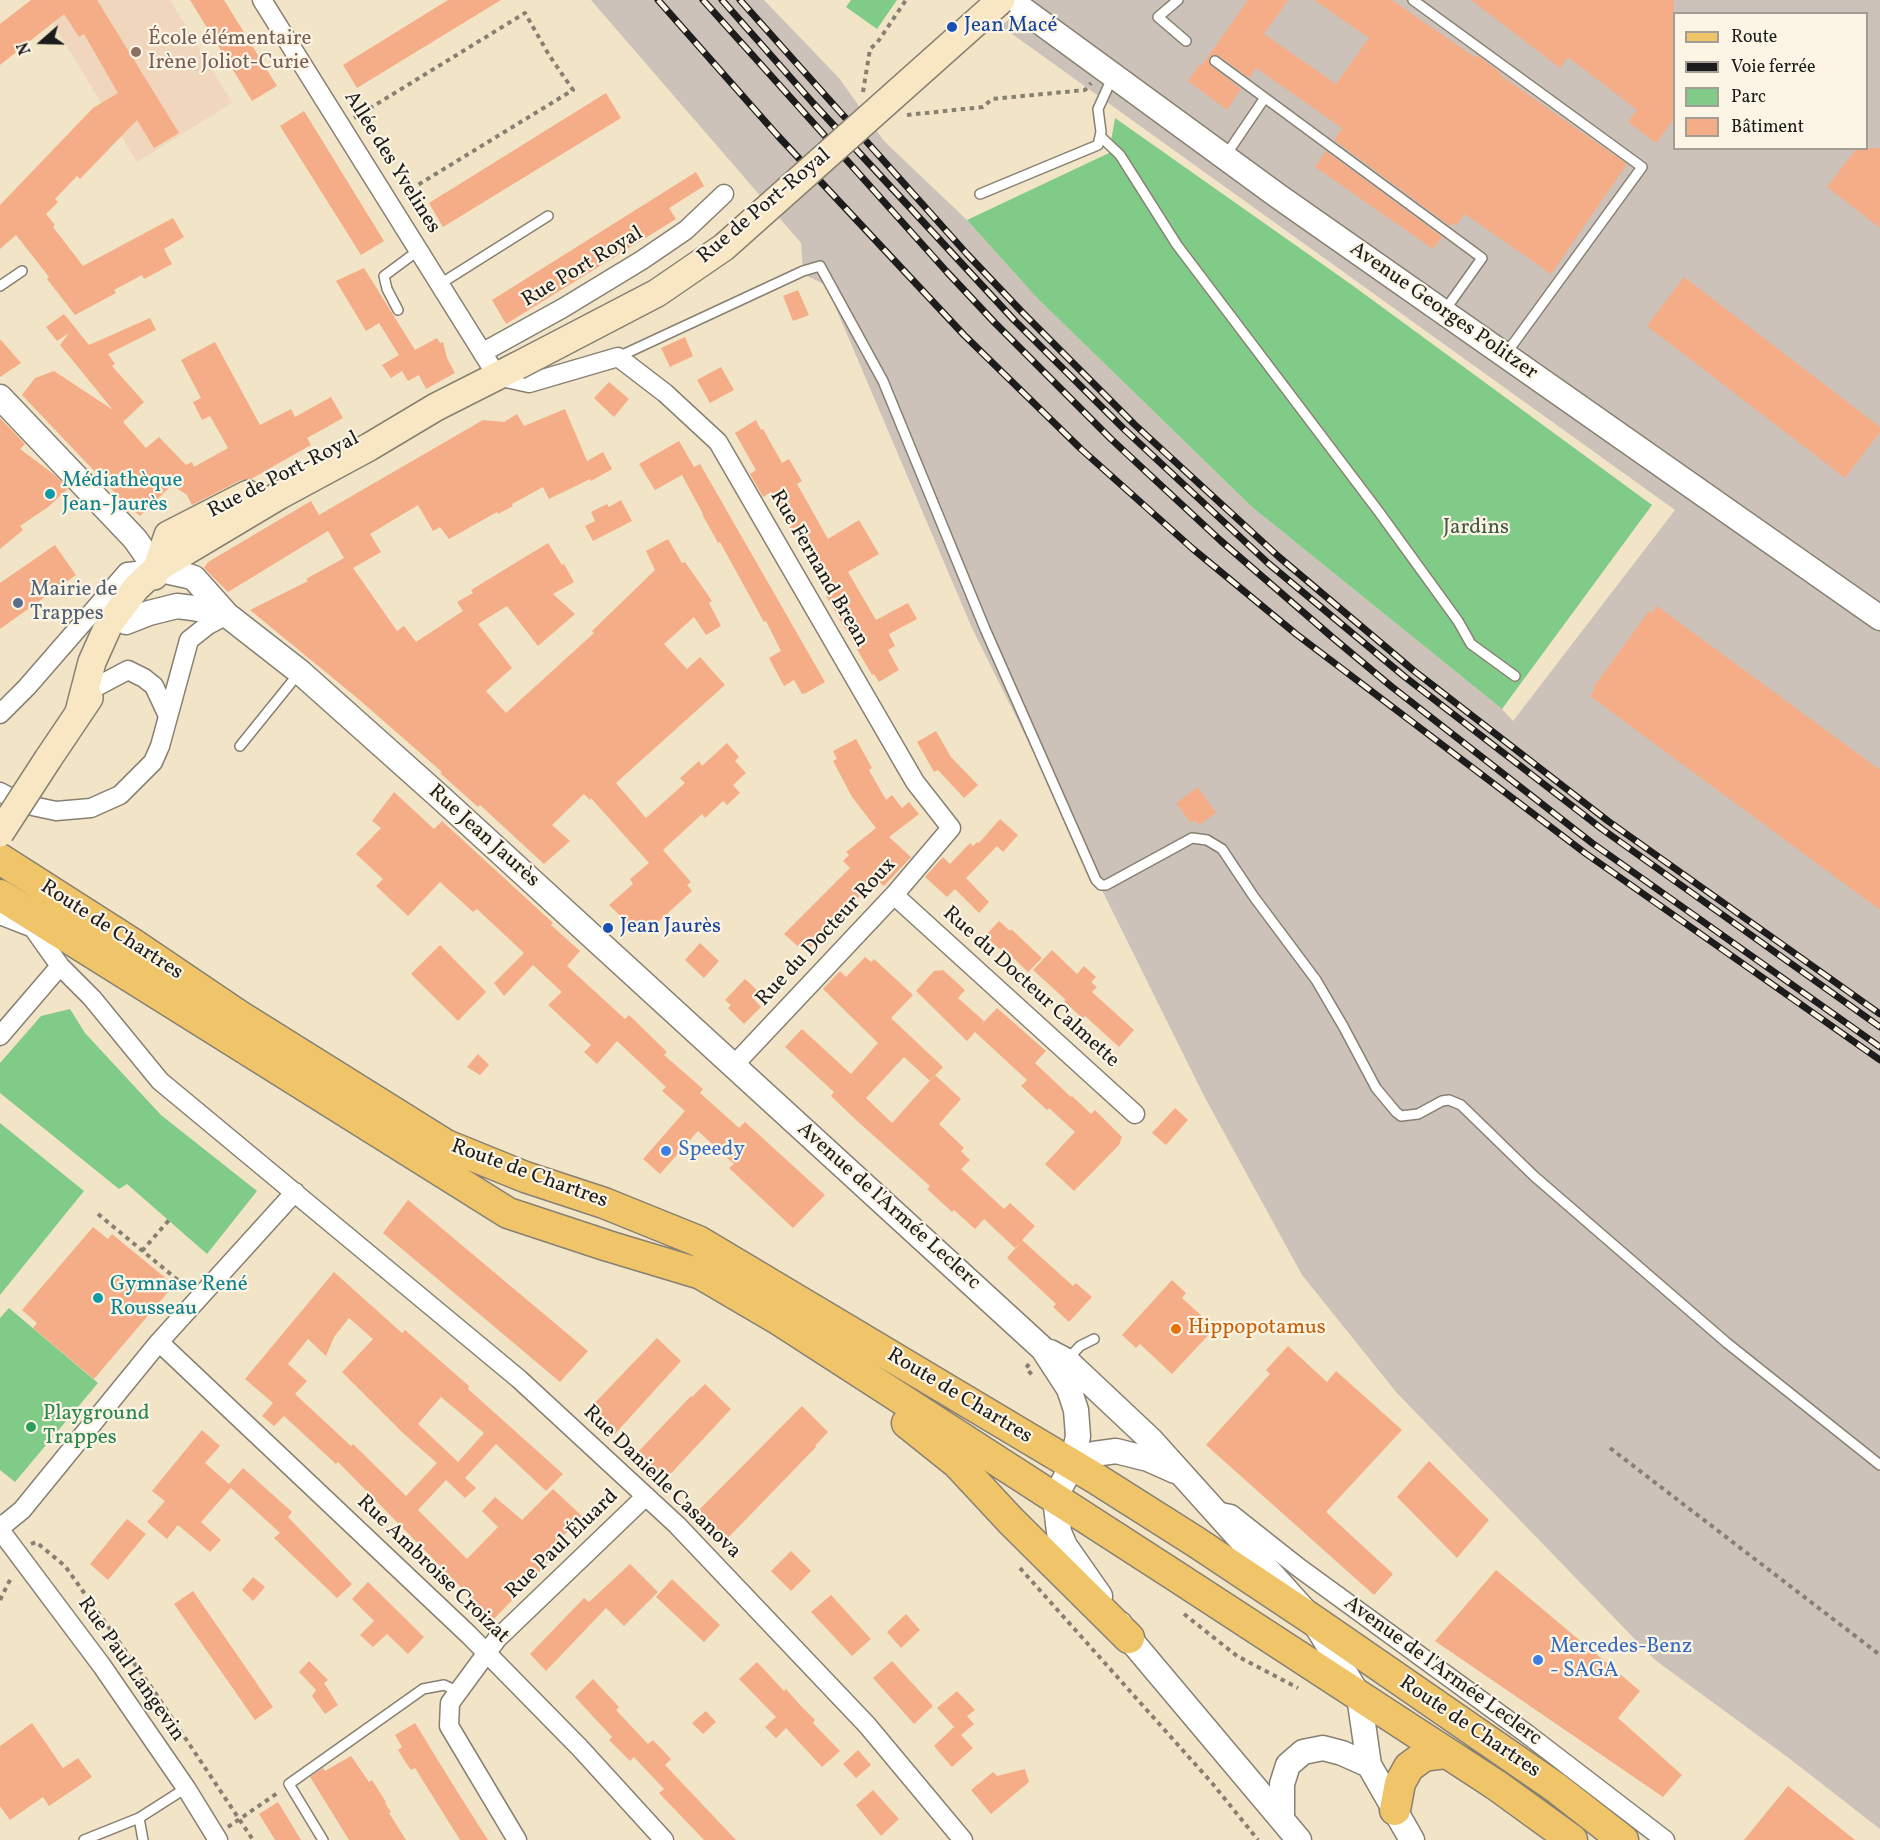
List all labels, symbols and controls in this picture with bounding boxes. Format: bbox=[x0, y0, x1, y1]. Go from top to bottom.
north arrow bbox=[12, 12, 72, 72]
legend bbox=[1673, 12, 1868, 150]
place label: Jean Macé bbox=[964, 14, 1057, 40]
marker: Jean Macé bbox=[945, 20, 959, 34]
text: Route bbox=[1731, 25, 1777, 50]
place label: École élémentaire Irène Joliot-Curie bbox=[148, 27, 312, 77]
text: N bbox=[13, 39, 37, 57]
marker: École élémentaire Irène Joliot-Curie bbox=[129, 45, 143, 59]
text: Voie ferrée bbox=[1731, 55, 1816, 80]
text: Parc bbox=[1731, 85, 1766, 110]
street label: Allée des Yvelines bbox=[337, 87, 445, 239]
text: Bâtiment bbox=[1731, 115, 1804, 140]
street label: Rue de Port-Royal bbox=[693, 144, 837, 270]
street label: Rue Port Royal bbox=[518, 222, 648, 314]
street label: Avenue Georges Politzer bbox=[1344, 237, 1542, 387]
street label: Rue de Port-Royal bbox=[204, 427, 364, 525]
place label: Médiathèque Jean-Jaurès bbox=[62, 469, 182, 519]
street label: Rue Fernand Brean bbox=[763, 486, 873, 652]
marker: Médiathèque Jean-Jaurès bbox=[43, 487, 57, 501]
park label: Jardins bbox=[1443, 516, 1509, 542]
place label: Mairie de Trappes bbox=[30, 578, 117, 628]
marker: Mairie de Trappes bbox=[11, 596, 25, 610]
street label: Rue Jean Jaurès bbox=[422, 780, 544, 894]
street label: Rue du Docteur Roux bbox=[752, 853, 902, 1013]
street label: Route de Chartres bbox=[35, 876, 187, 986]
street label: Rue du Docteur Calmette bbox=[936, 902, 1124, 1074]
place label: Jean Jaurès bbox=[620, 915, 721, 941]
marker: Jean Jaurès bbox=[601, 921, 615, 935]
street label: Avenue de l'Armée Leclerc bbox=[791, 1118, 985, 1296]
street label: Route de Chartres bbox=[447, 1135, 611, 1215]
place label: Speedy bbox=[678, 1138, 745, 1164]
marker: Speedy bbox=[659, 1144, 673, 1158]
place label: Gymnase René Rousseau bbox=[110, 1273, 248, 1323]
marker: Gymnase René Rousseau bbox=[91, 1291, 105, 1305]
place label: Hippopotamus bbox=[1188, 1316, 1326, 1342]
marker: Hippopotamus bbox=[1169, 1322, 1183, 1336]
street label: Route de Chartres bbox=[882, 1344, 1036, 1450]
street label: Rue Danielle Casanova bbox=[577, 1401, 745, 1565]
place label: Playground Trappes bbox=[43, 1402, 150, 1452]
marker: Playground Trappes bbox=[24, 1420, 38, 1434]
street label: Rue Paul Éluard bbox=[501, 1485, 625, 1605]
street label: Rue Ambroise Croizat bbox=[350, 1491, 514, 1649]
street label: Avenue de l'Armée Leclerc bbox=[1338, 1592, 1546, 1752]
street label: Rue Paul Langevin bbox=[71, 1593, 189, 1747]
place label: Mercedes-Benz - SAGA bbox=[1550, 1635, 1692, 1685]
marker: Mercedes-Benz - SAGA bbox=[1531, 1653, 1545, 1667]
street label: Route de Chartres bbox=[1394, 1671, 1544, 1785]

